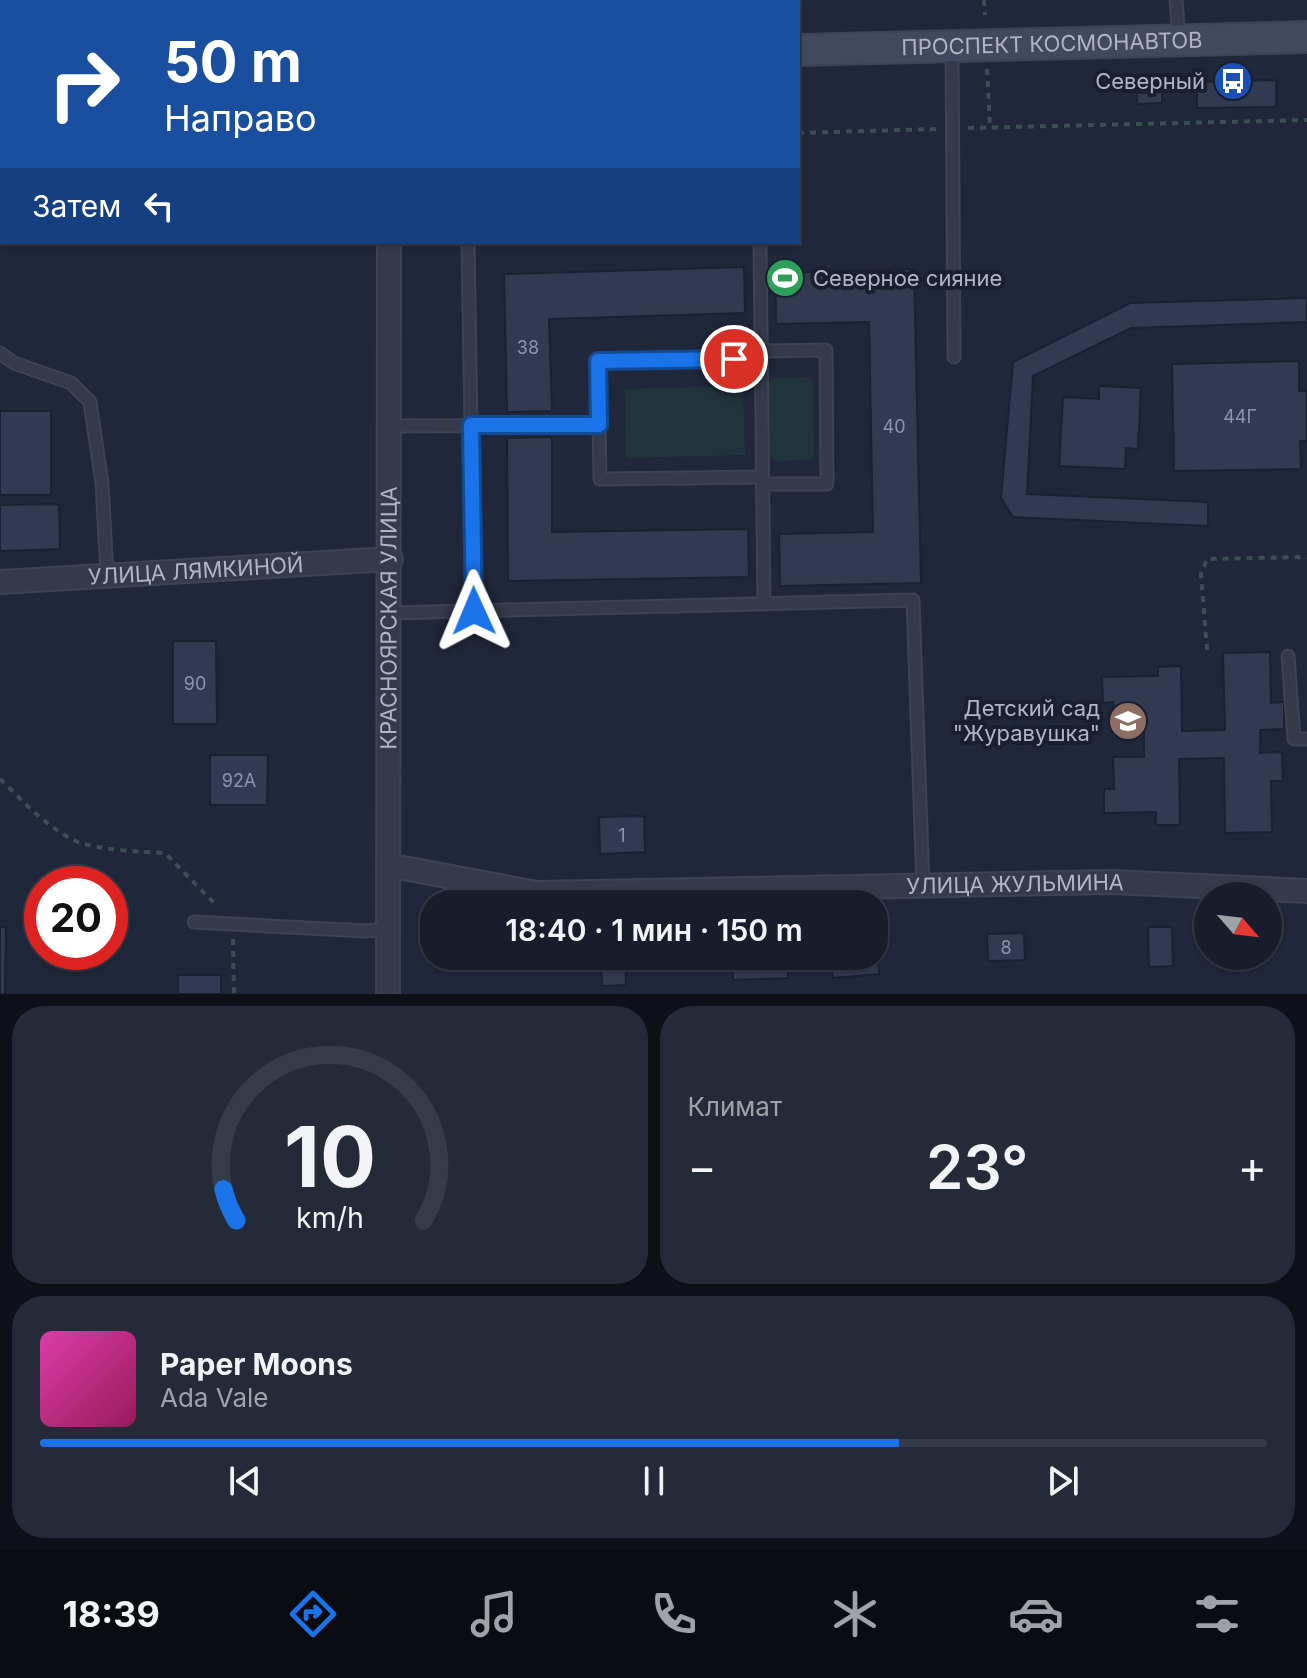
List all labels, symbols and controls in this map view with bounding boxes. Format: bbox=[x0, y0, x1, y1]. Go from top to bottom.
street label: ПРОСПЕКТ КОСМОНАВТОВ bbox=[901, 27, 1203, 60]
text: 50 m bbox=[164, 28, 302, 96]
icon: right bbox=[32, 32, 136, 136]
bus stop icon: Северный bbox=[1212, 60, 1254, 102]
place label: Северный bbox=[1095, 68, 1205, 94]
text: Направо bbox=[164, 96, 317, 140]
icon: left bbox=[137, 184, 181, 228]
text: Затем bbox=[32, 188, 121, 224]
sports icon: Северное сияние bbox=[764, 257, 806, 299]
place label: Северное сияние bbox=[813, 265, 1002, 291]
pin bbox=[700, 325, 768, 393]
house number: 38 bbox=[517, 337, 539, 358]
icon: arrive bbox=[712, 337, 756, 381]
house number: 44Г bbox=[1223, 406, 1257, 427]
house number: 40 bbox=[883, 416, 905, 437]
street label: КРАСНОЯРСКАЯ УЛИЦА bbox=[375, 486, 402, 750]
street label: УЛИЦА ЛЯМКИНОЙ bbox=[87, 551, 304, 590]
position arrow bbox=[432, 569, 516, 653]
house number: 90 bbox=[184, 673, 206, 694]
place label: Детский сад "Журавушка" bbox=[953, 695, 1100, 746]
school or university icon: Детский сад "Журавушка" bbox=[1107, 700, 1149, 742]
house number: 92А bbox=[222, 770, 256, 791]
house number: 1 bbox=[618, 825, 626, 846]
speed limit sign: 20 bbox=[24, 866, 128, 970]
street label: УЛИЦА ЖУЛЬМИНА bbox=[906, 869, 1125, 899]
north arrow bbox=[1194, 882, 1282, 970]
map controls bbox=[1194, 882, 1282, 970]
text: 18:40 · 1 мин · 150 m bbox=[505, 912, 803, 948]
house number: 8 bbox=[1000, 937, 1012, 958]
text: Климат bbox=[688, 1091, 782, 1122]
text: 10 bbox=[284, 1106, 376, 1207]
text: 23° bbox=[926, 1131, 1028, 1203]
text: − bbox=[688, 1140, 717, 1194]
text: + bbox=[1238, 1140, 1267, 1194]
text: km/h bbox=[296, 1200, 364, 1235]
text: Paper Moons bbox=[160, 1346, 353, 1382]
text: Ada Vale bbox=[160, 1382, 268, 1413]
icon: previous bbox=[223, 1459, 267, 1503]
icon: pause bbox=[632, 1459, 676, 1503]
icon: next bbox=[1041, 1459, 1085, 1503]
icon: directions bbox=[285, 1586, 341, 1642]
icon: music bbox=[466, 1586, 522, 1642]
icon: phone bbox=[646, 1586, 702, 1642]
icon: climate bbox=[827, 1586, 883, 1642]
icon: car bbox=[1008, 1586, 1064, 1642]
icon: filters bbox=[1189, 1586, 1245, 1642]
text: 18:39 bbox=[62, 1592, 160, 1636]

